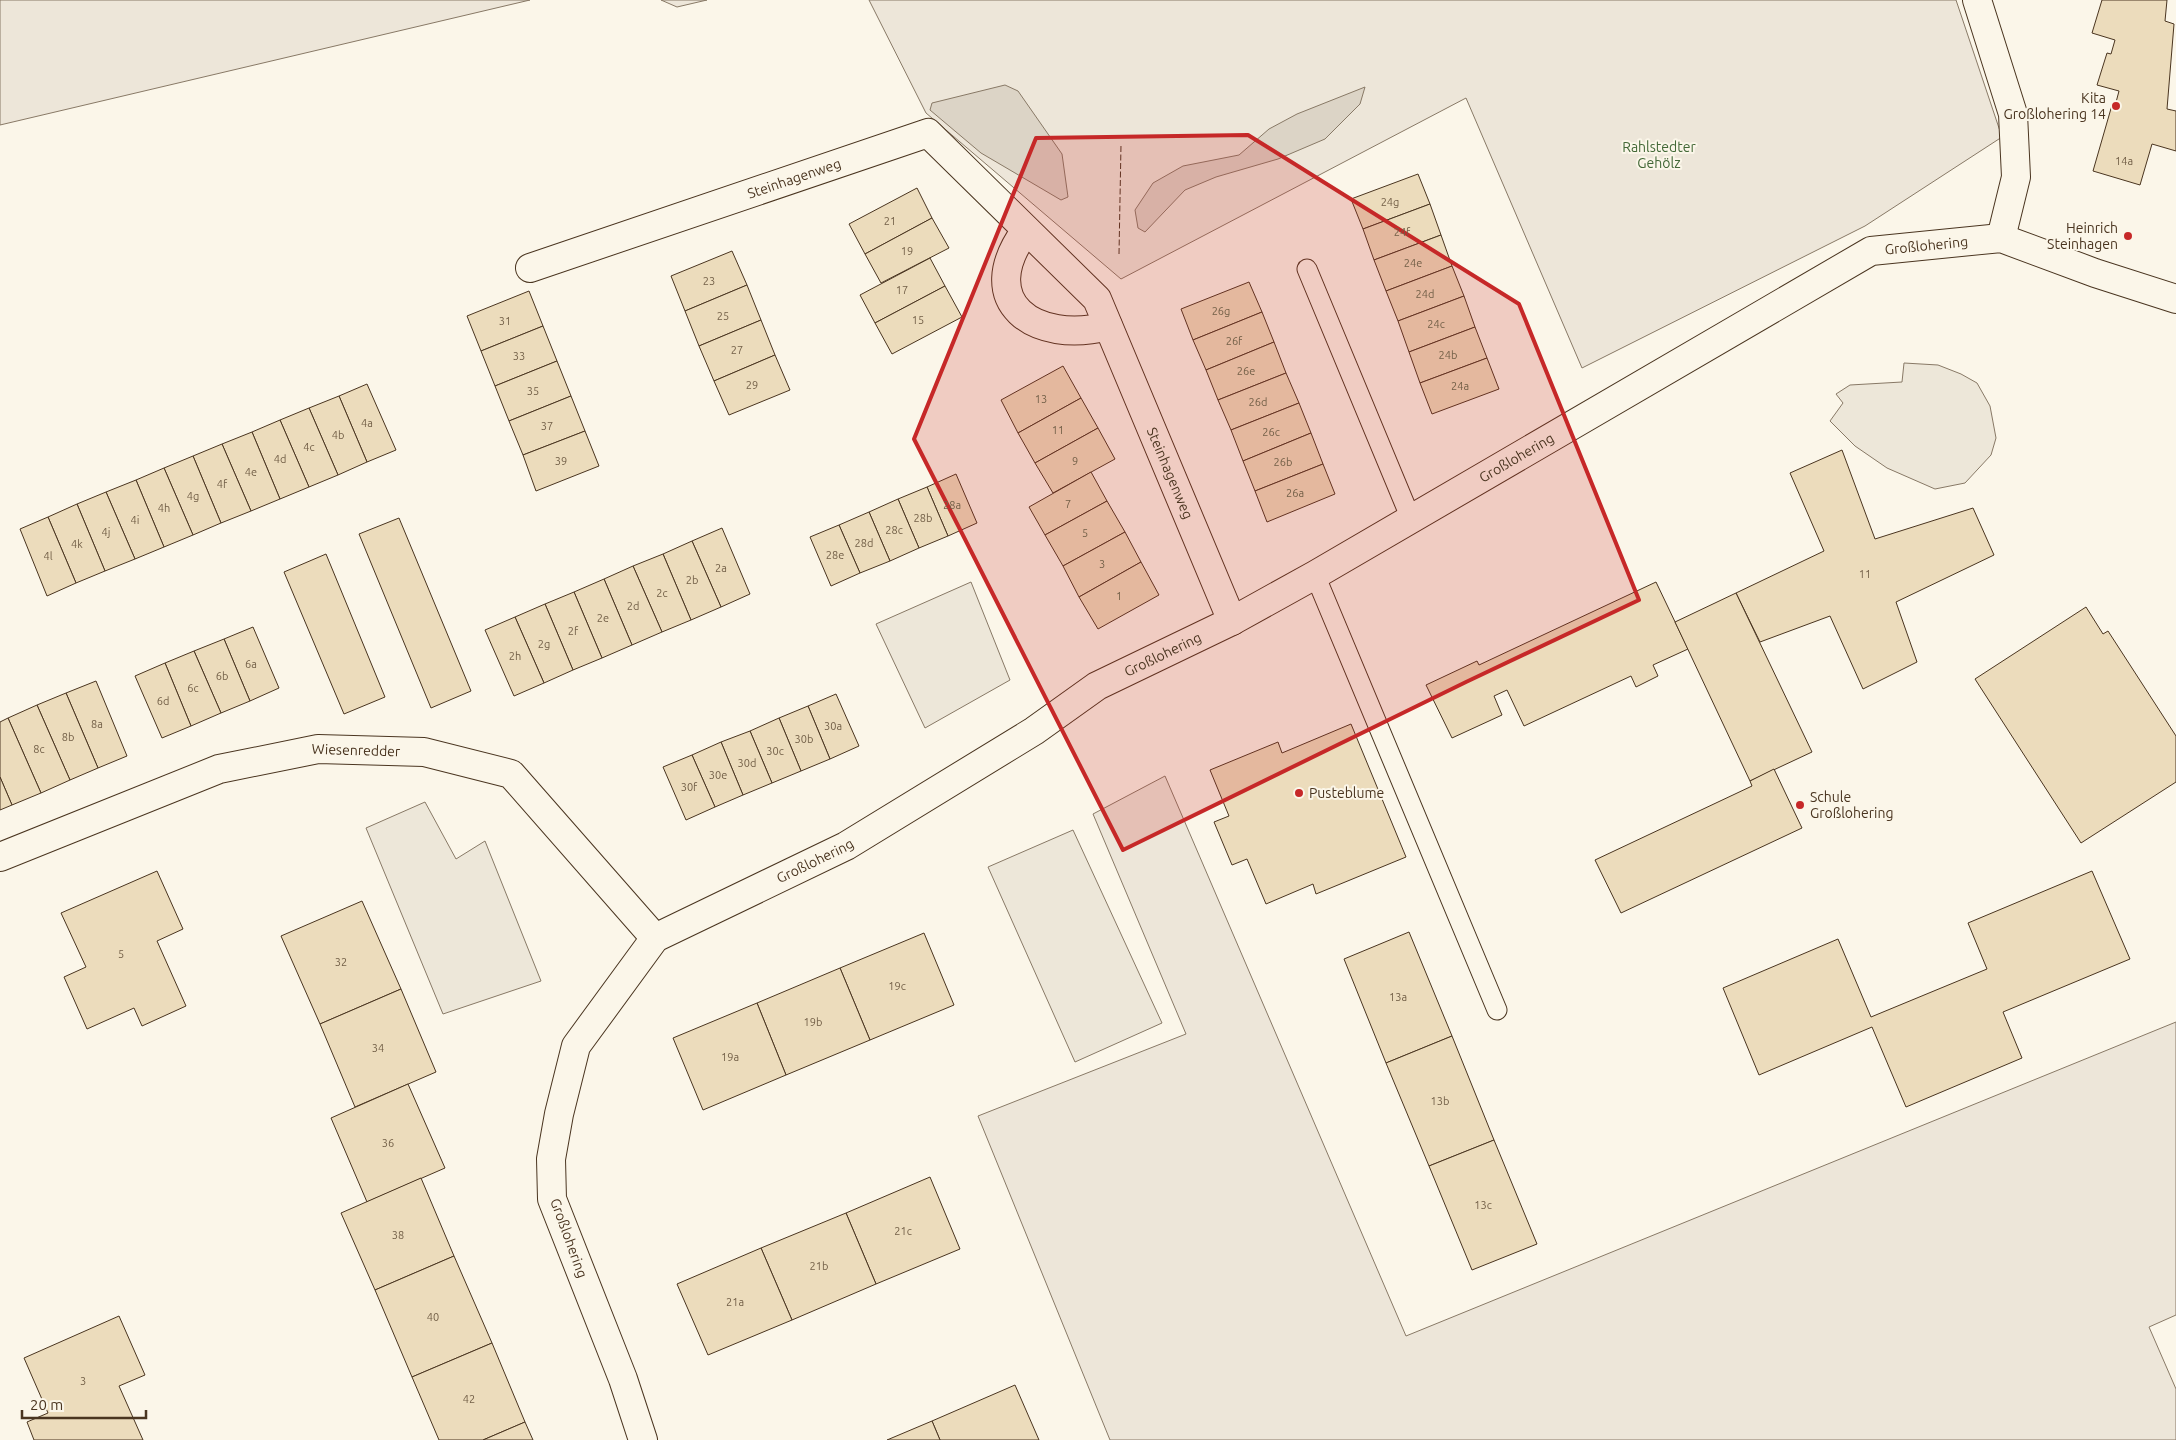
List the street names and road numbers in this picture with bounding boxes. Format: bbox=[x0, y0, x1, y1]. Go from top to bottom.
street label: Steinhagenweg bbox=[745, 155, 843, 202]
street label: Großlohering bbox=[1884, 233, 1969, 258]
street label: Steinhagenweg bbox=[1144, 425, 1196, 521]
street label: Großlohering bbox=[1476, 430, 1557, 486]
street label: Großlohering bbox=[1122, 629, 1204, 680]
street label: Wiesenredder bbox=[311, 741, 401, 759]
street label: Großlohering bbox=[774, 835, 857, 886]
street label: Großlohering bbox=[547, 1196, 591, 1280]

